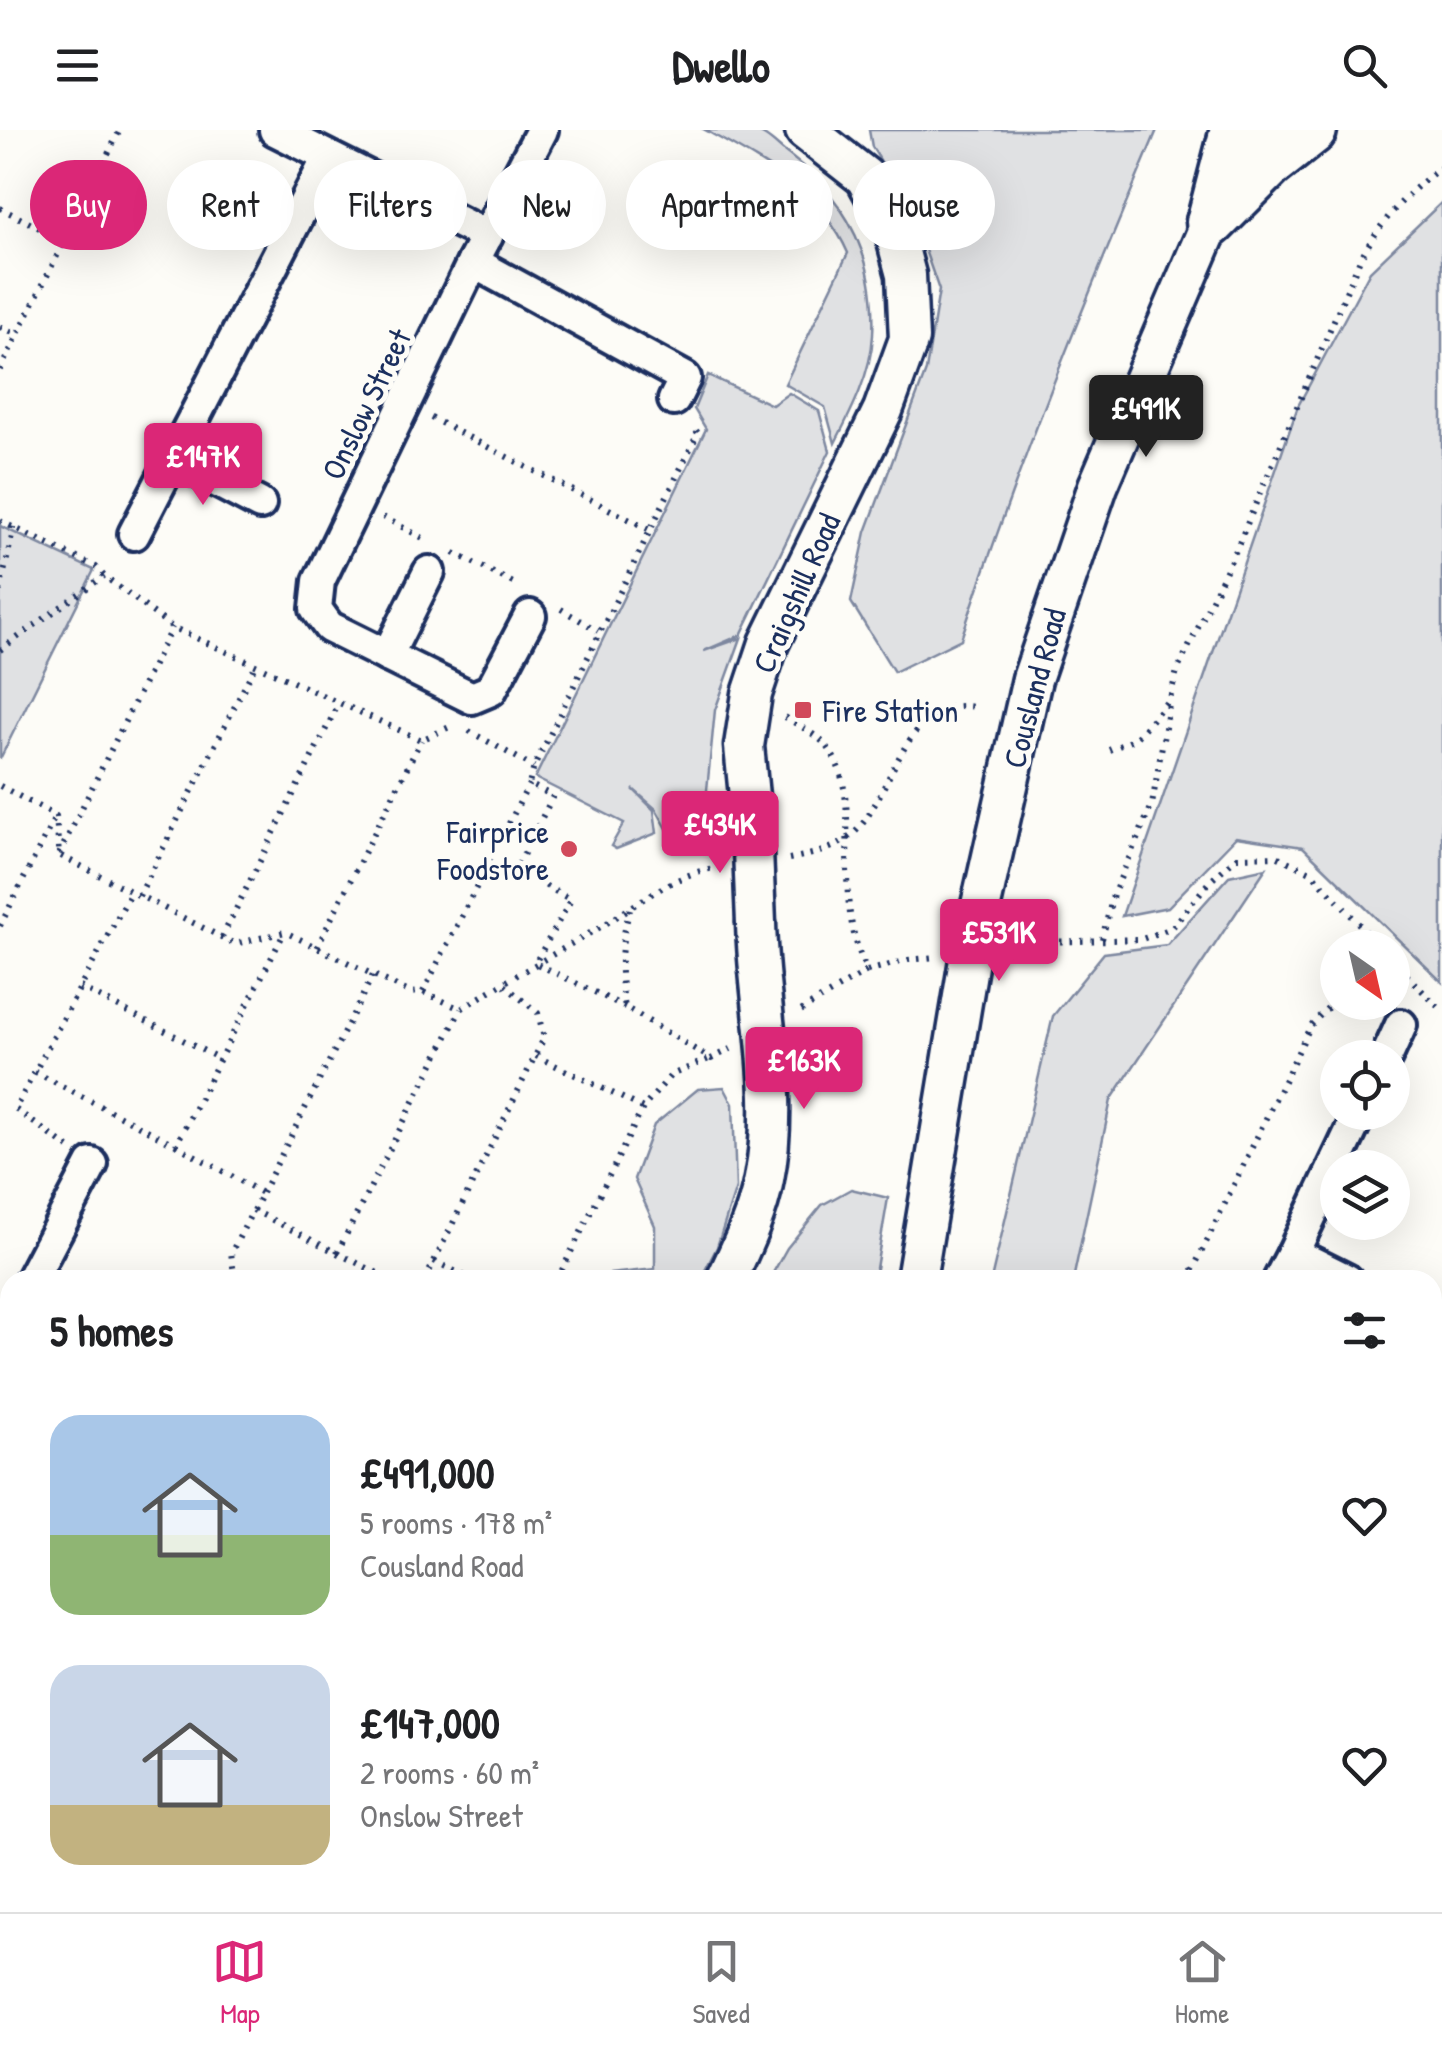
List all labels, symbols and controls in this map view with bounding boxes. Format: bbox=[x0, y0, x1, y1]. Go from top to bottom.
text: Dwello bbox=[672, 35, 770, 96]
icon: menu bbox=[50, 38, 105, 93]
icon: search bbox=[1337, 38, 1392, 93]
chip: Buy bbox=[30, 160, 147, 250]
chip: Rent bbox=[167, 160, 294, 250]
chip: Filters bbox=[314, 160, 467, 250]
chip: New bbox=[487, 160, 606, 250]
chip: Apartment bbox=[626, 160, 833, 250]
chip: House bbox=[853, 160, 995, 250]
street label: Onslow Street bbox=[311, 321, 421, 487]
pin: £491K bbox=[1076, 375, 1216, 460]
text: £491K bbox=[1111, 386, 1181, 429]
pin: £147K bbox=[133, 423, 273, 508]
text: £147K bbox=[166, 434, 240, 477]
street label: Craigshill Road bbox=[742, 506, 850, 680]
street label: Cousland Road bbox=[992, 604, 1076, 772]
place label: Fire Station bbox=[822, 689, 958, 732]
marker: Fire Station bbox=[792, 699, 814, 721]
pin: £434K bbox=[650, 791, 790, 876]
text: £434K bbox=[684, 802, 756, 845]
place label: Fairprice Foodstore bbox=[436, 810, 549, 890]
marker: Fairprice Foodstore bbox=[558, 838, 580, 860]
pin: £531K bbox=[929, 899, 1069, 984]
text: £531K bbox=[962, 910, 1036, 953]
north arrow bbox=[1320, 930, 1410, 1020]
map controls bbox=[1320, 930, 1410, 1240]
pin: £163K bbox=[734, 1027, 874, 1112]
text: £163K bbox=[767, 1038, 841, 1081]
button: locate bbox=[1320, 1040, 1410, 1130]
button: layers bbox=[1320, 1150, 1410, 1240]
text: 5 homes bbox=[50, 1302, 173, 1359]
icon: filters bbox=[1337, 1303, 1392, 1358]
text: £491,000 bbox=[360, 1444, 494, 1501]
icon: home bbox=[130, 1455, 250, 1575]
icon: heart bbox=[1337, 1488, 1392, 1543]
text: 5 rooms · 178 m² bbox=[360, 1501, 552, 1544]
text: Cousland Road bbox=[360, 1544, 523, 1587]
text: £147,000 bbox=[360, 1694, 500, 1751]
icon: home bbox=[130, 1705, 250, 1825]
icon: heart bbox=[1337, 1738, 1392, 1793]
text: 2 rooms · 60 m² bbox=[360, 1751, 539, 1794]
text: Onslow Street bbox=[360, 1794, 523, 1837]
tab: Map bbox=[212, 1934, 267, 2032]
tab: Saved bbox=[692, 1934, 750, 2032]
tab: Home bbox=[1175, 1934, 1230, 2032]

